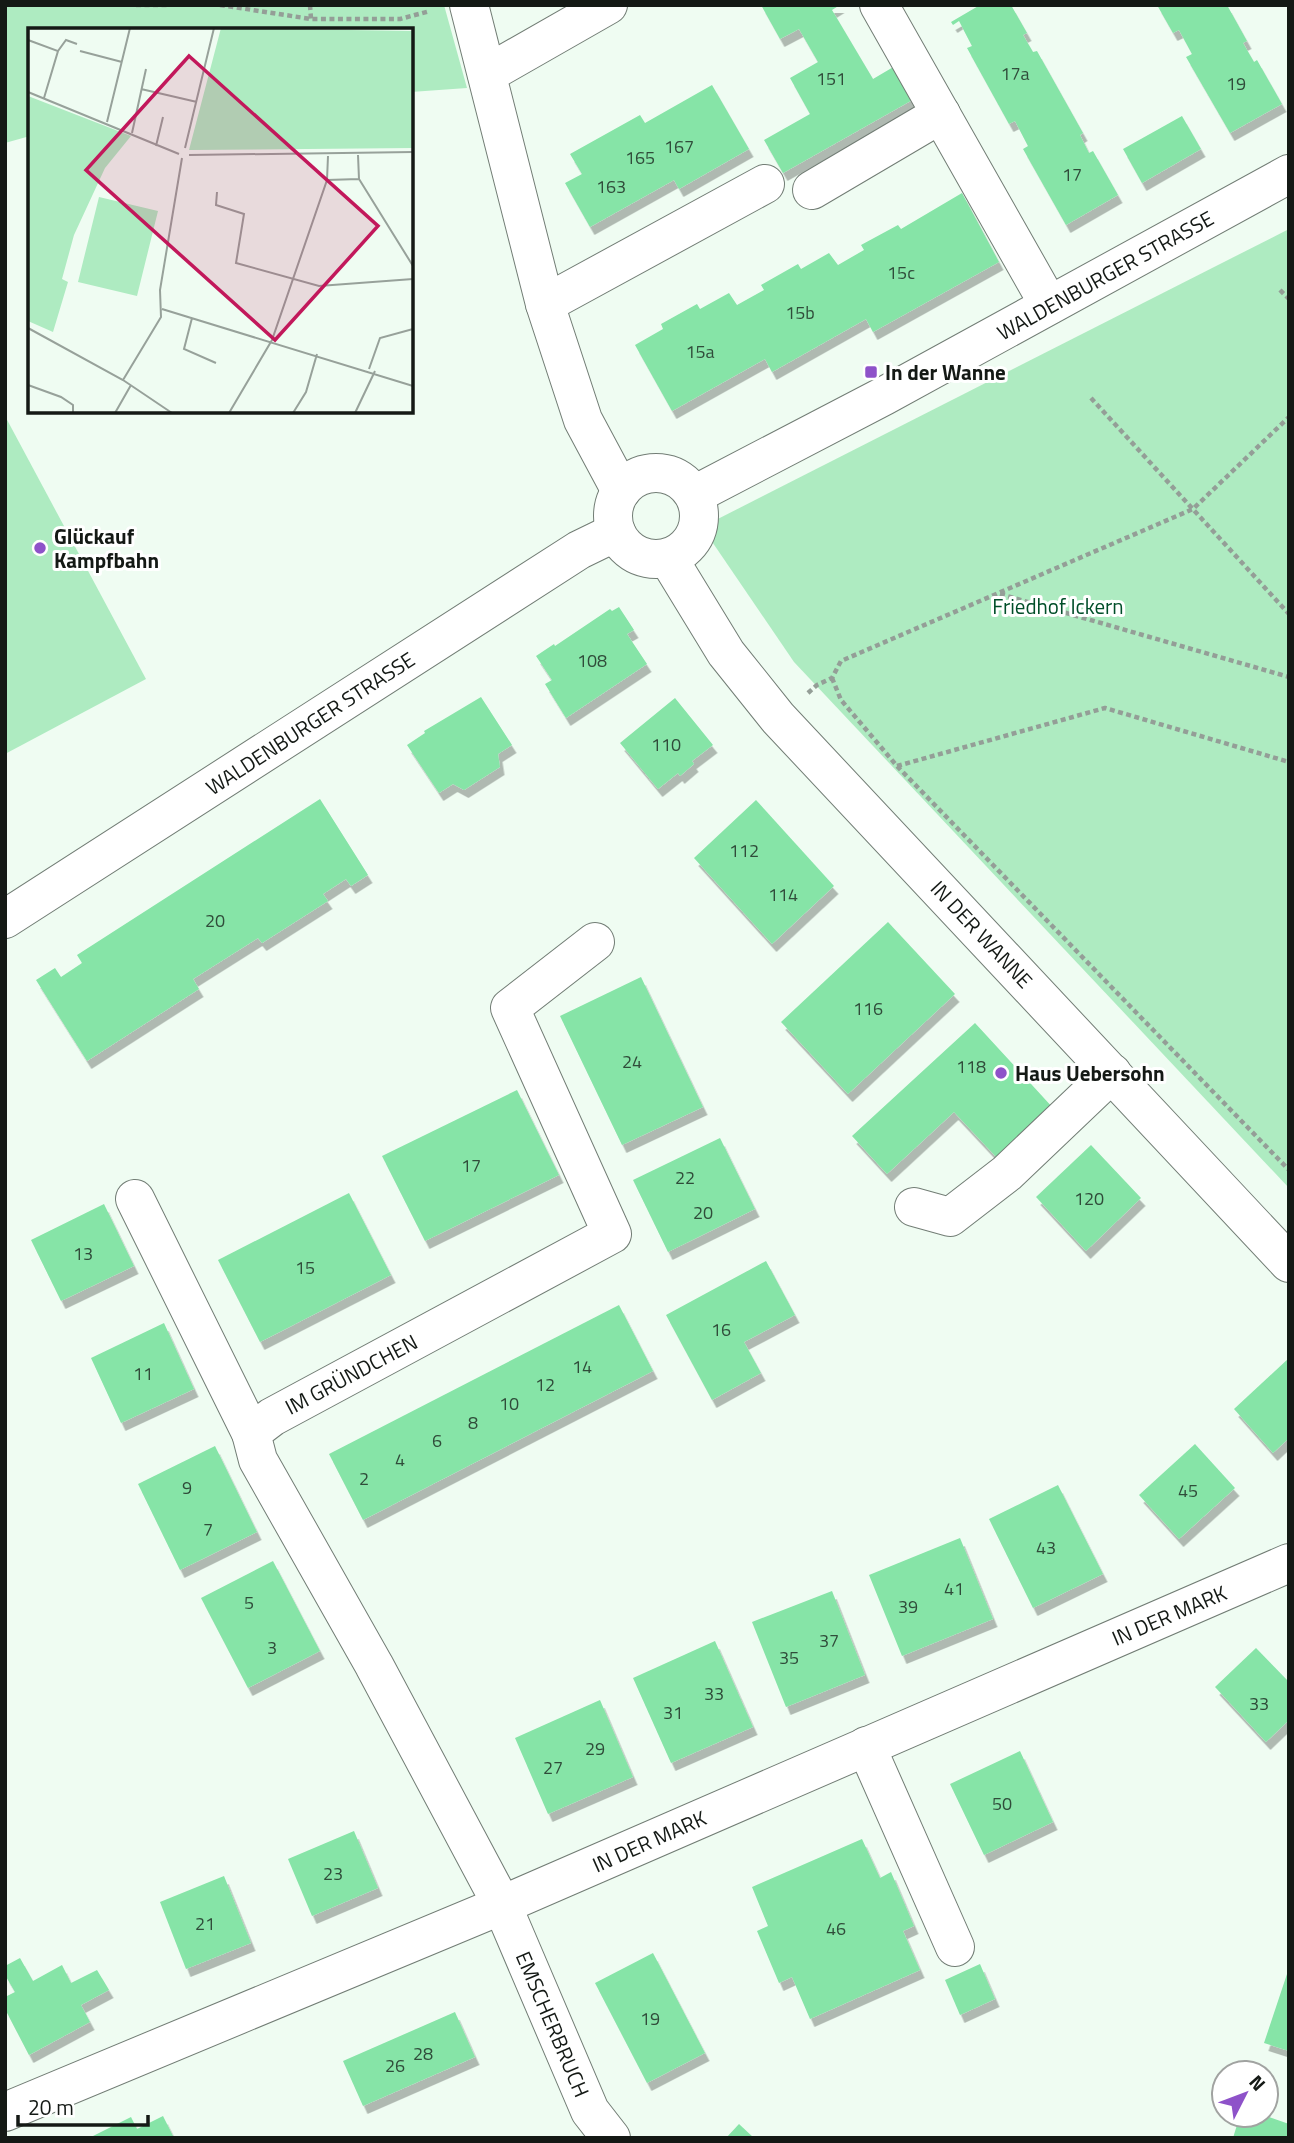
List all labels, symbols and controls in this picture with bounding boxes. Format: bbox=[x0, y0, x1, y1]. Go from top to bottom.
inset map bbox=[28, 28, 413, 413]
house number: 17a bbox=[1000, 60, 1030, 87]
house number: 151 bbox=[816, 65, 846, 92]
house number: 19 bbox=[1226, 70, 1246, 97]
house number: 167 bbox=[664, 133, 694, 160]
house number: 165 bbox=[625, 144, 655, 171]
house number: 17 bbox=[1062, 161, 1082, 188]
house number: 163 bbox=[596, 173, 626, 200]
street label: WALDENBURGER STRASSE bbox=[991, 202, 1219, 348]
house number: 15c bbox=[887, 259, 915, 286]
house number: 15b bbox=[785, 299, 815, 326]
house number: 15a bbox=[685, 338, 715, 365]
place label: In der Wanne bbox=[885, 356, 1006, 388]
marker: In der Wanne bbox=[863, 364, 879, 380]
place label: Glückauf Kampfbahn bbox=[54, 520, 159, 576]
marker: Glückauf Kampfbahn bbox=[32, 540, 48, 556]
park label: Friedhof Ickern bbox=[992, 590, 1124, 622]
street label: WALDENBURGER STRASSE bbox=[199, 643, 421, 803]
house number: 108 bbox=[577, 647, 607, 674]
house number: 110 bbox=[651, 731, 681, 758]
house number: 112 bbox=[729, 837, 759, 864]
street label: IN DER WANNE bbox=[923, 873, 1041, 995]
house number: 114 bbox=[768, 881, 798, 908]
house number: 20 bbox=[205, 907, 225, 934]
house number: 116 bbox=[853, 995, 883, 1022]
house number: 24 bbox=[622, 1048, 642, 1075]
house number: 118 bbox=[956, 1053, 986, 1080]
place label: Haus Uebersohn bbox=[1015, 1057, 1165, 1089]
marker: Haus Uebersohn bbox=[993, 1065, 1009, 1081]
house number: 17 bbox=[461, 1152, 481, 1179]
house number: 22 bbox=[675, 1164, 695, 1191]
house number: 120 bbox=[1074, 1185, 1104, 1212]
house number: 20 bbox=[693, 1199, 713, 1226]
house number: 13 bbox=[73, 1240, 93, 1267]
house number: 15 bbox=[295, 1254, 315, 1281]
house number: 16 bbox=[711, 1316, 731, 1343]
street label: IM GRÜNDCHEN bbox=[279, 1326, 423, 1422]
house number: 14 bbox=[572, 1353, 592, 1380]
house number: 11 bbox=[133, 1360, 153, 1387]
house number: 12 bbox=[535, 1371, 555, 1398]
house number: 10 bbox=[499, 1390, 519, 1417]
house number: 8 bbox=[468, 1409, 478, 1436]
house number: 6 bbox=[432, 1427, 442, 1454]
house number: 4 bbox=[395, 1446, 405, 1473]
house number: 2 bbox=[359, 1465, 369, 1492]
house number: 9 bbox=[182, 1474, 192, 1501]
house number: 45 bbox=[1178, 1477, 1198, 1504]
house number: 7 bbox=[203, 1516, 213, 1543]
house number: 43 bbox=[1036, 1534, 1056, 1561]
house number: 41 bbox=[944, 1575, 964, 1602]
street label: IN DER MARK bbox=[1107, 1576, 1231, 1654]
house number: 5 bbox=[244, 1589, 254, 1616]
house number: 39 bbox=[898, 1593, 918, 1620]
house number: 37 bbox=[819, 1627, 839, 1654]
house number: 3 bbox=[267, 1634, 277, 1661]
house number: 35 bbox=[779, 1644, 799, 1671]
house number: 33 bbox=[704, 1680, 724, 1707]
house number: 33 bbox=[1249, 1690, 1269, 1717]
house number: 31 bbox=[663, 1699, 683, 1726]
house number: 29 bbox=[585, 1735, 605, 1762]
house number: 27 bbox=[543, 1754, 563, 1781]
house number: 50 bbox=[992, 1790, 1012, 1817]
street label: IN DER MARK bbox=[587, 1802, 711, 1880]
house number: 23 bbox=[323, 1860, 343, 1887]
house number: 21 bbox=[195, 1910, 215, 1937]
house number: 46 bbox=[826, 1915, 846, 1942]
street label: EMSCHERBRUCH bbox=[508, 1946, 598, 2102]
house number: 19 bbox=[640, 2005, 660, 2032]
house number: 28 bbox=[413, 2040, 433, 2067]
house number: 26 bbox=[385, 2052, 405, 2079]
north arrow bbox=[1210, 2059, 1280, 2129]
text: N bbox=[1243, 2068, 1273, 2097]
scale bar bbox=[18, 2084, 147, 2128]
text: 20 m bbox=[28, 2091, 74, 2123]

